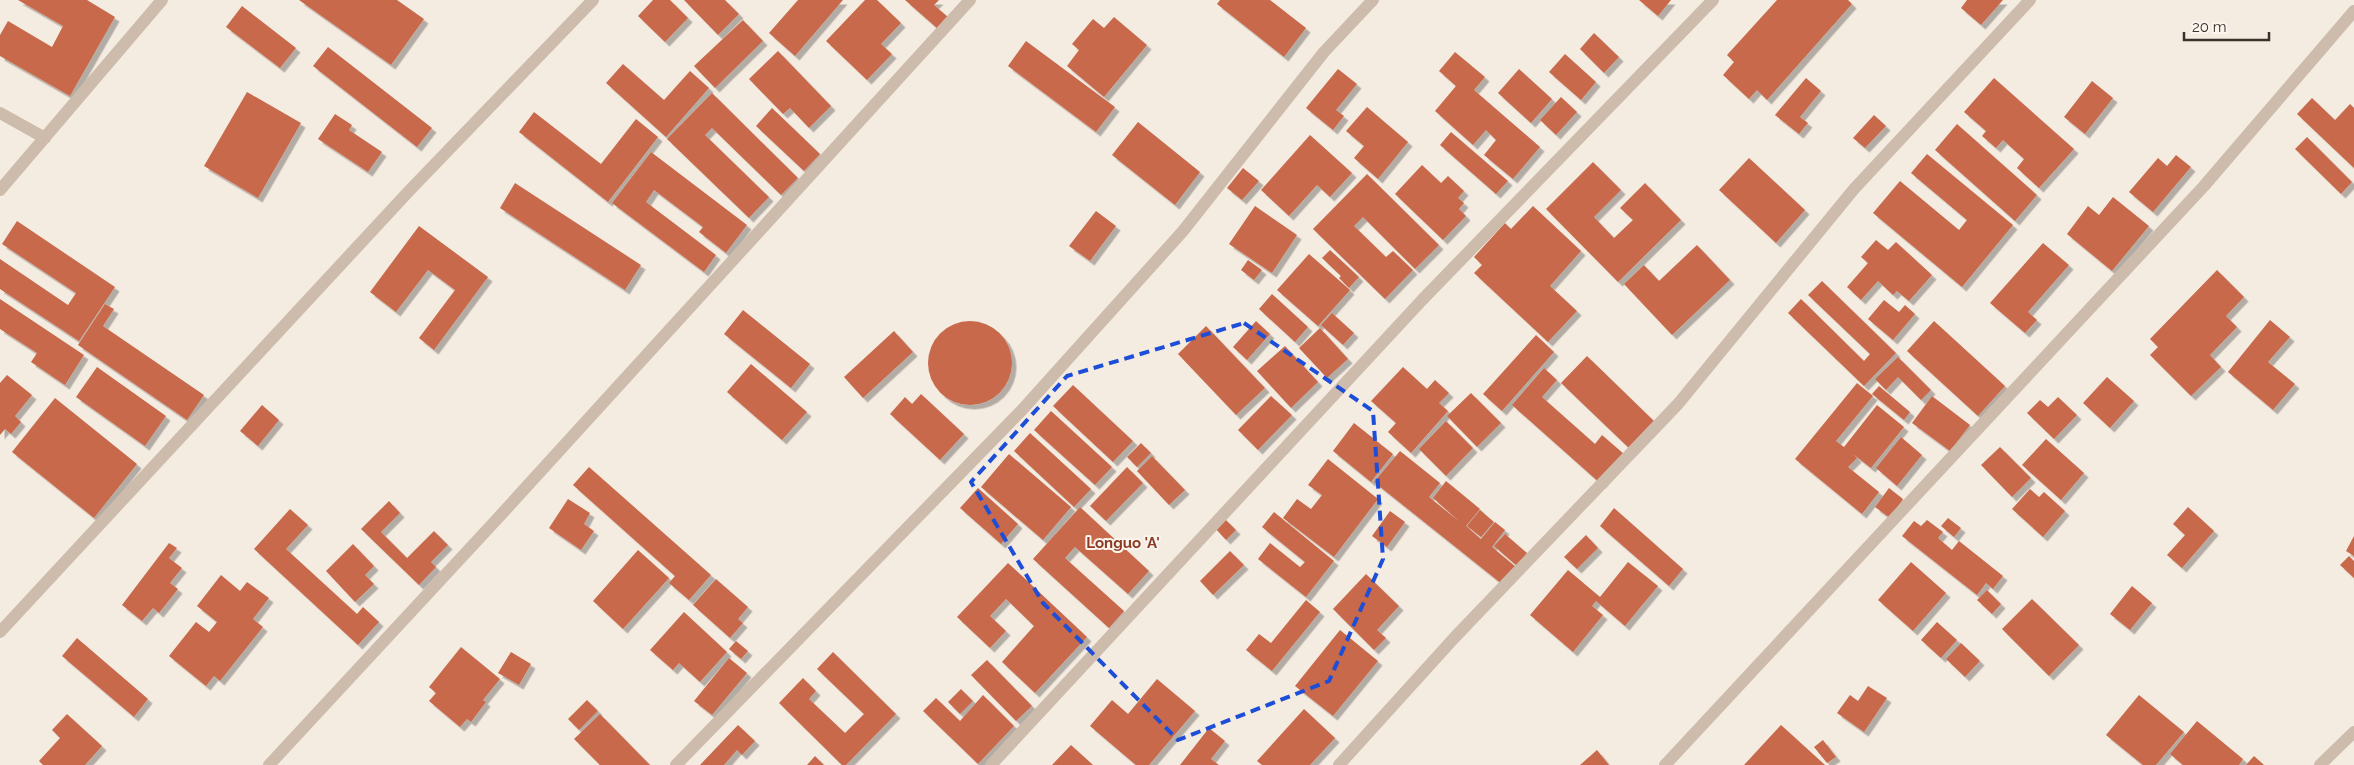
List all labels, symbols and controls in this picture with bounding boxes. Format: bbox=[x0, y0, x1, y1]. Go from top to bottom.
scale bar bbox=[2184, 10, 2269, 42]
text: 20 m bbox=[2192, 18, 2227, 36]
district label: Longuo 'A' bbox=[1086, 534, 1160, 552]

